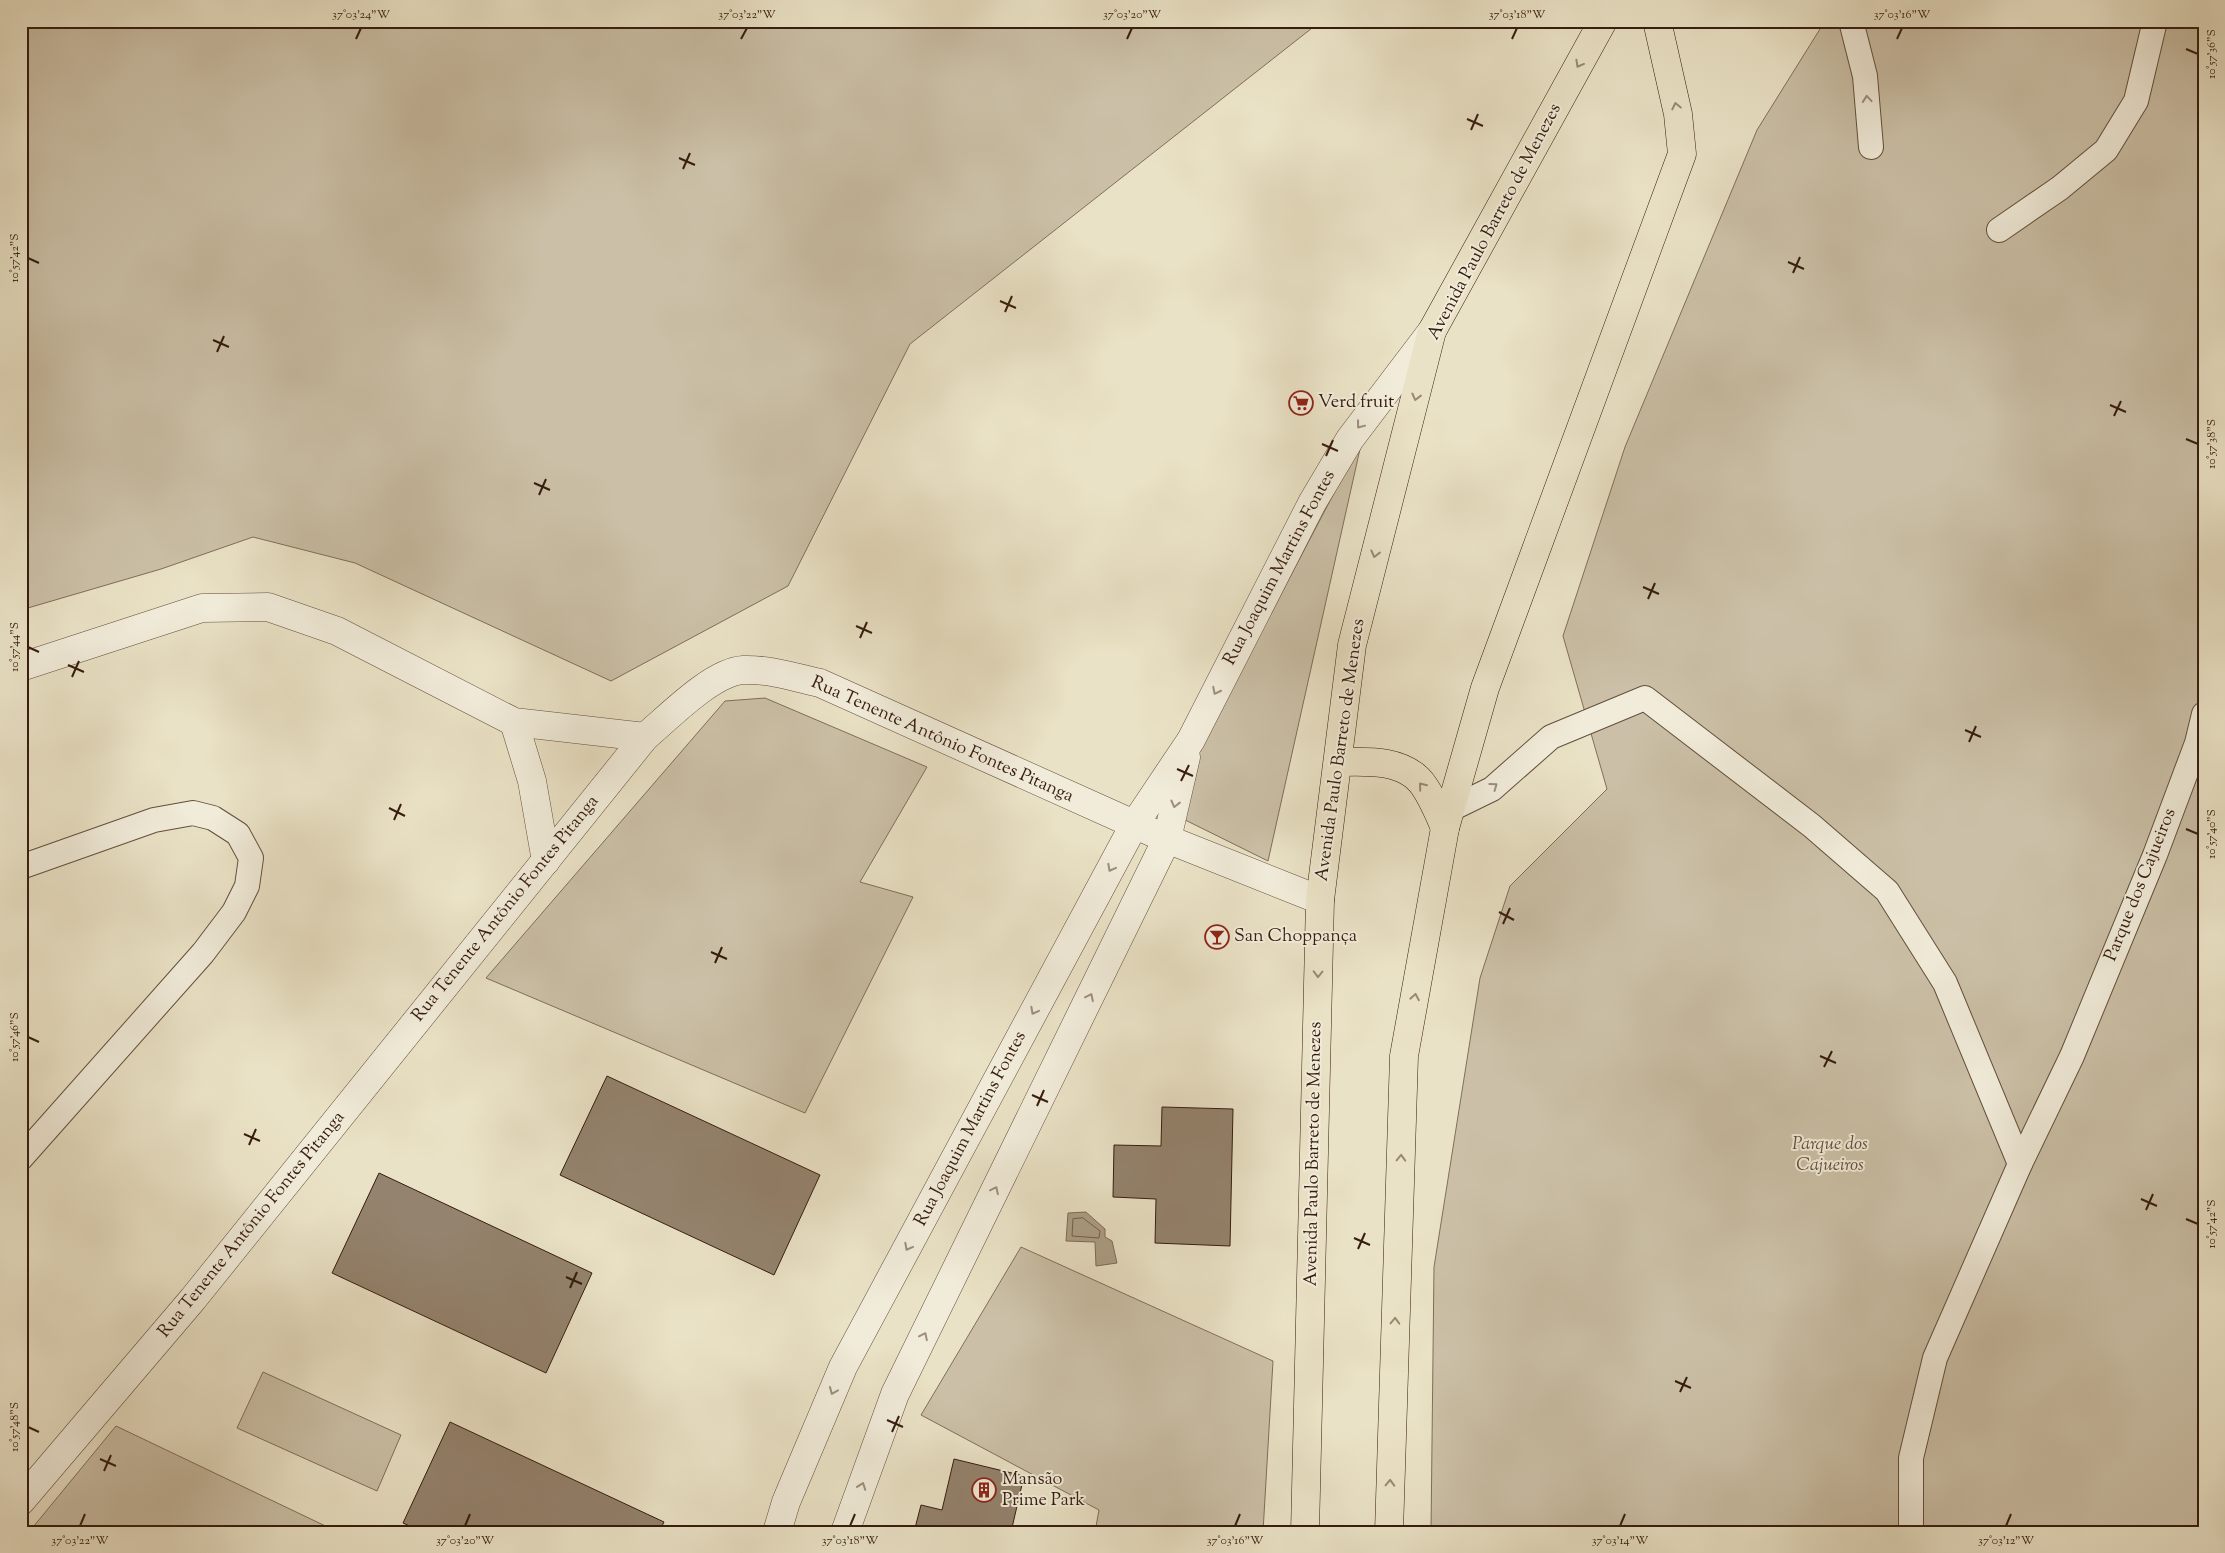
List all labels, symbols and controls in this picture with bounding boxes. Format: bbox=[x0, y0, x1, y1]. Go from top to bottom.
text: 37°03'24"W bbox=[332, 6, 391, 24]
text: 37°03'22"W bbox=[718, 6, 776, 24]
text: 37°03'20"W bbox=[1103, 6, 1162, 24]
text: 37°03'18"W bbox=[1489, 6, 1546, 24]
text: 37°03'16"W bbox=[1874, 6, 1931, 24]
text: 10°57'36"S bbox=[2203, 29, 2221, 79]
one-way arrow bbox=[1575, 59, 1585, 68]
one-way arrow bbox=[1861, 94, 1872, 102]
street label: Avenida Paulo Barreto de Menezes bbox=[1421, 99, 1569, 345]
one-way arrow bbox=[1672, 101, 1682, 110]
text: 10°57'42"S bbox=[6, 233, 24, 283]
supermarket icon: Verd fruit bbox=[1288, 390, 1314, 416]
place label: Verd fruit bbox=[1318, 390, 1394, 416]
one-way arrow bbox=[1411, 392, 1421, 400]
one-way arrow bbox=[1357, 419, 1366, 429]
text: 10°57'38"S bbox=[2203, 419, 2221, 469]
street label: Rua Joaquim Martins Fontes bbox=[1217, 466, 1343, 670]
one-way arrow bbox=[1371, 550, 1381, 558]
street label: Avenida Paulo Barreto de Menezes bbox=[1310, 617, 1372, 883]
text: 10°57'44"S bbox=[6, 622, 24, 672]
street label: Rua Tenente Antônio Fontes Pitanga bbox=[807, 670, 1077, 810]
one-way arrow bbox=[1212, 686, 1222, 695]
one-way arrow bbox=[1419, 782, 1428, 791]
one-way arrow bbox=[1488, 784, 1497, 792]
street label: Rua Tenente Antônio Fontes Pitanga bbox=[406, 790, 606, 1028]
one-way arrow bbox=[1170, 800, 1181, 809]
street label: Parque dos Cajueiros bbox=[2098, 805, 2184, 965]
text: 10°57'40"S bbox=[2203, 809, 2221, 859]
one-way arrow bbox=[1107, 863, 1117, 872]
bar icon: San Choppança bbox=[1204, 924, 1230, 950]
place label: San Choppança bbox=[1234, 924, 1357, 950]
one-way arrow bbox=[1313, 970, 1323, 978]
one-way arrow bbox=[1409, 992, 1419, 1001]
one-way arrow bbox=[1083, 993, 1094, 1002]
one-way arrow bbox=[1030, 1006, 1040, 1015]
text: 10°57'46"S bbox=[6, 1012, 24, 1062]
street label: Avenida Paulo Barreto de Menezes bbox=[1299, 1021, 1329, 1287]
street label: Rua Joaquim Martins Fontes bbox=[908, 1027, 1034, 1231]
street label: Rua Tenente Antônio Fontes Pitanga bbox=[152, 1106, 352, 1344]
park label: Parque dos Cajueiros bbox=[1792, 1132, 1868, 1179]
one-way arrow bbox=[1395, 1154, 1406, 1162]
one-way arrow bbox=[989, 1186, 999, 1195]
text: 10°57'42"S bbox=[2203, 1199, 2221, 1249]
one-way arrow bbox=[904, 1241, 914, 1250]
one-way arrow bbox=[1390, 1316, 1401, 1324]
one-way arrow bbox=[918, 1332, 928, 1341]
one-way arrow bbox=[828, 1386, 839, 1395]
text: 10°57'48"S bbox=[6, 1402, 24, 1452]
place label: Mansão Prime Park bbox=[1002, 1467, 1085, 1514]
building icon: Mansão Prime Park bbox=[971, 1477, 997, 1503]
one-way arrow bbox=[1385, 1479, 1396, 1487]
one-way arrow bbox=[856, 1482, 866, 1491]
text: 37°03'22"W bbox=[51, 1532, 109, 1550]
text: 37°03'20"W bbox=[436, 1532, 495, 1550]
text: 37°03'18"W bbox=[822, 1532, 879, 1550]
text: 37°03'16"W bbox=[1207, 1532, 1264, 1550]
text: 37°03'14"W bbox=[1592, 1532, 1649, 1550]
text: 37°03'12"W bbox=[1978, 1532, 2035, 1550]

